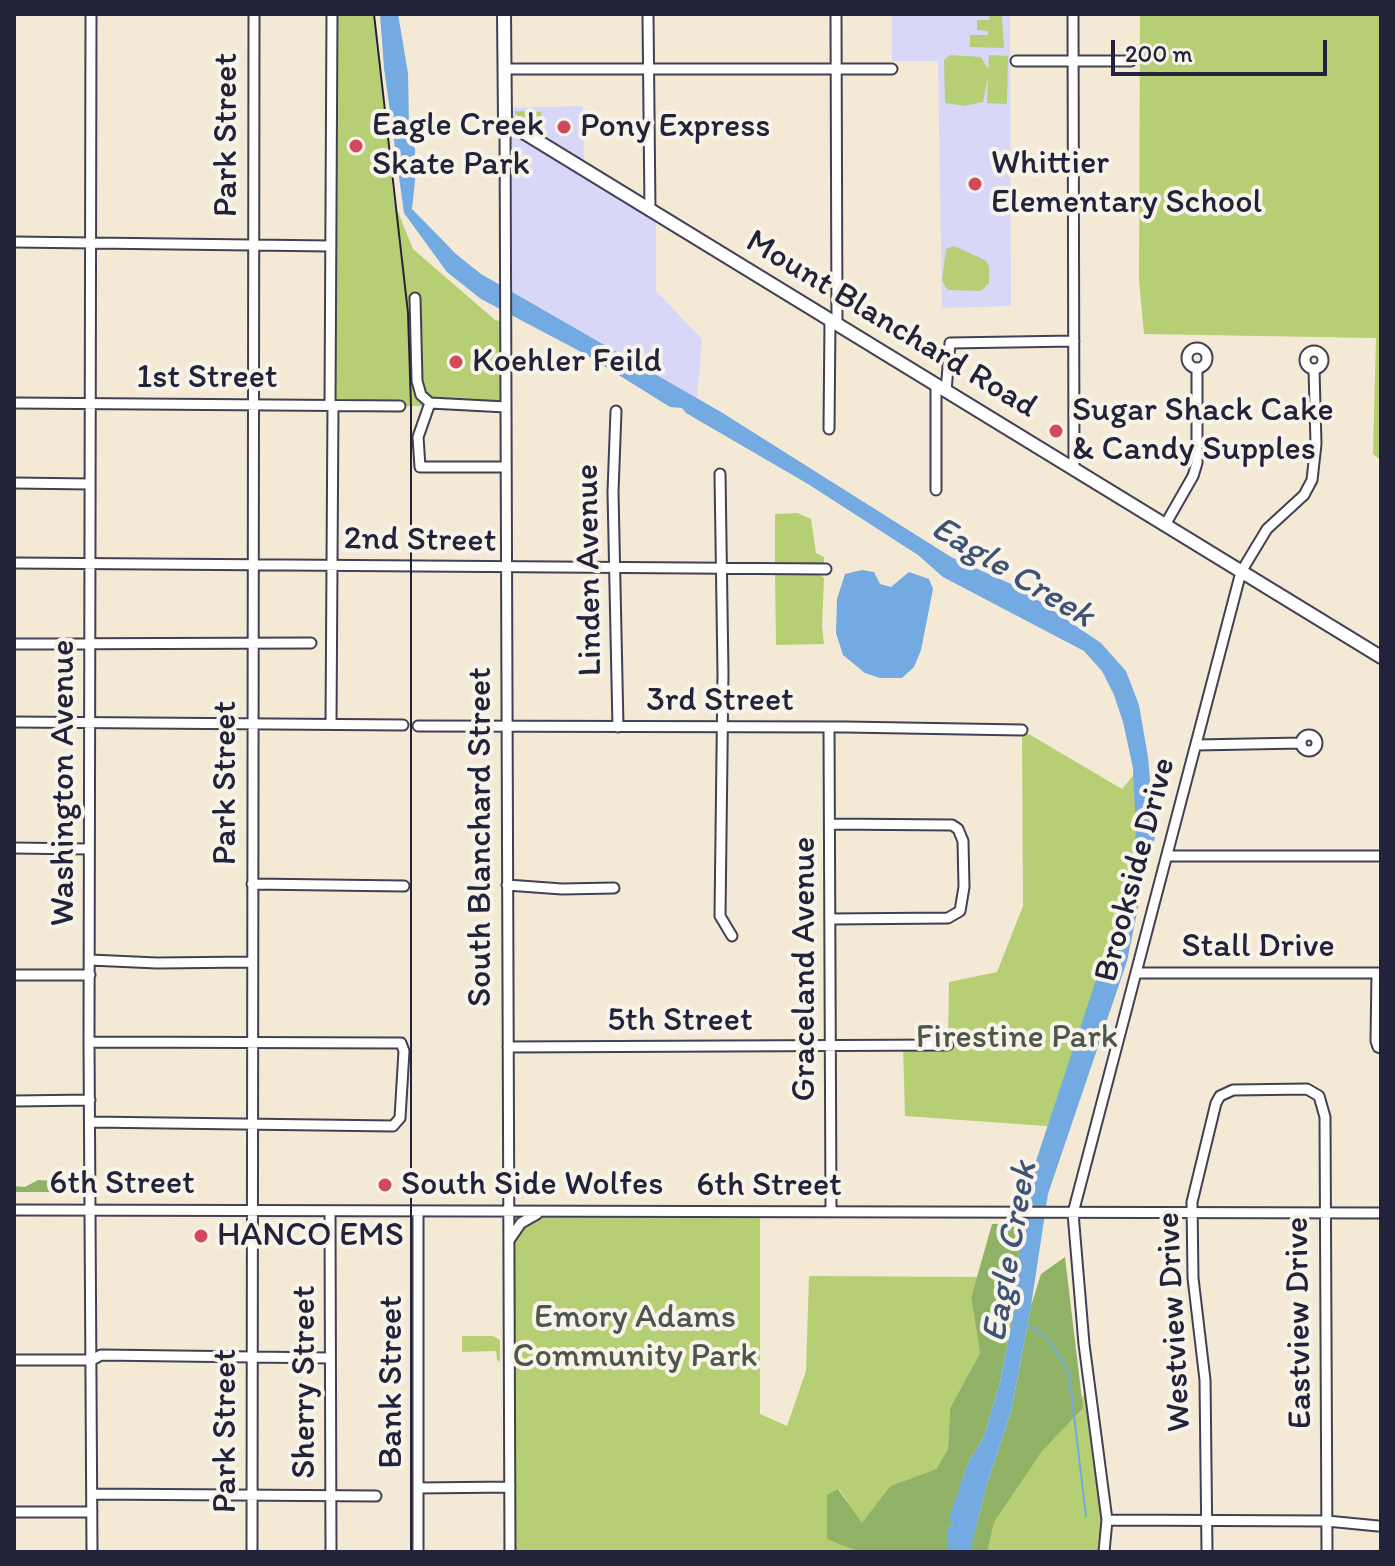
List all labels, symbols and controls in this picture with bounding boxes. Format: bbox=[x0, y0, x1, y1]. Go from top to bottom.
scale bar bbox=[1115, 24, 1331, 74]
text: 200 m bbox=[1125, 39, 1193, 68]
street label: Park Street bbox=[207, 53, 247, 217]
place label: Eagle Creek Skate Park bbox=[372, 106, 544, 186]
place label: Pony Express bbox=[580, 107, 770, 147]
marker: Pony Express bbox=[555, 118, 573, 136]
marker: Eagle Creek Skate Park bbox=[347, 137, 365, 155]
place label: Whittier Elementary School bbox=[991, 144, 1262, 224]
marker: Whittier Elementary School bbox=[966, 175, 984, 193]
street label: Mount Blanchard Road bbox=[738, 222, 1044, 428]
place label: Koehler Feild bbox=[472, 342, 662, 382]
marker: Koehler Feild bbox=[447, 353, 465, 371]
street label: 1st Street bbox=[136, 358, 278, 398]
place label: Sugar Shack Cake & Candy Supples bbox=[1072, 391, 1334, 470]
marker: Sugar Shack Cake & Candy Supples bbox=[1047, 422, 1065, 440]
street label: Linden Avenue bbox=[568, 463, 612, 677]
water label: Eagle Creek bbox=[923, 508, 1101, 638]
street label: 2nd Street bbox=[343, 519, 497, 563]
street label: Washington Avenue bbox=[44, 640, 84, 926]
street label: South Blanchard Street bbox=[461, 667, 501, 1007]
street label: 3rd Street bbox=[646, 681, 794, 721]
street label: Park Street bbox=[206, 701, 246, 865]
street label: Brookside Drive bbox=[1086, 753, 1186, 987]
street label: Graceland Avenue bbox=[785, 837, 825, 1101]
street label: Stall Drive bbox=[1181, 927, 1335, 967]
street label: 5th Street bbox=[607, 1001, 753, 1041]
park label: Firestine Park bbox=[916, 1018, 1118, 1058]
water label: Eagle Creek bbox=[974, 1159, 1048, 1345]
street label: 6th Street bbox=[49, 1164, 195, 1204]
place label: South Side Wolfes bbox=[401, 1165, 663, 1205]
street label: 6th Street bbox=[696, 1166, 842, 1206]
marker: South Side Wolfes bbox=[376, 1176, 394, 1194]
street label: Westview Drive bbox=[1149, 1211, 1201, 1433]
place label: HANCO EMS bbox=[217, 1216, 404, 1256]
street label: Eastview Drive bbox=[1278, 1216, 1322, 1430]
marker: HANCO EMS bbox=[192, 1227, 210, 1245]
street label: Sherry Street bbox=[285, 1285, 325, 1479]
street label: Bank Street bbox=[372, 1295, 412, 1469]
park label: Emory Adams Community Park bbox=[513, 1298, 757, 1378]
street label: Park Street bbox=[206, 1349, 246, 1513]

